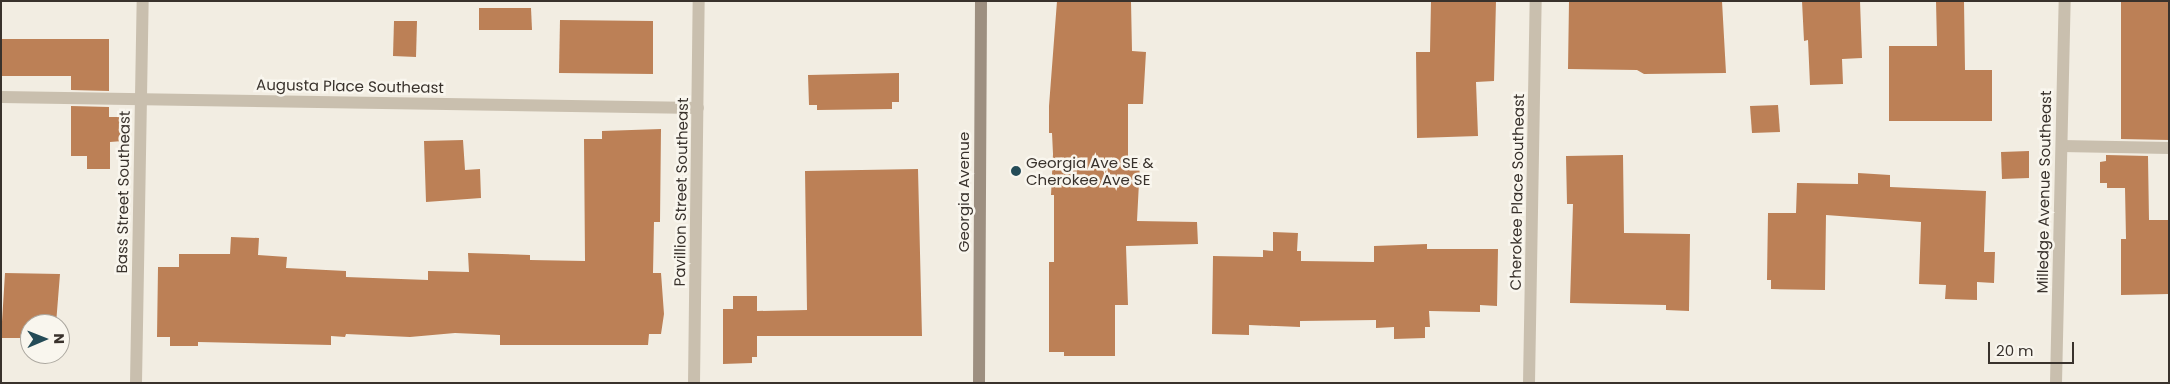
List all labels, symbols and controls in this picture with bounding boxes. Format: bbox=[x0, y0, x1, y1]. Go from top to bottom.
street label: Augusta Place Southeast bbox=[256, 75, 444, 97]
street label: Milledge Avenue Southeast bbox=[2033, 90, 2055, 294]
street label: Cherokee Place Southeast bbox=[1506, 93, 1528, 291]
street label: Pavillion Street Southeast bbox=[670, 97, 692, 287]
street label: Bass Street Southeast bbox=[113, 110, 133, 274]
street label: Georgia Avenue bbox=[955, 132, 973, 252]
place label: Georgia Ave SE & Cherokee Ave SE bbox=[1026, 153, 1154, 188]
marker: Georgia Ave SE & Cherokee Ave SE bbox=[1010, 165, 1022, 177]
north arrow bbox=[20, 314, 70, 364]
scale bar bbox=[1990, 332, 2076, 364]
text: N bbox=[49, 333, 69, 344]
text: 20 m bbox=[1996, 340, 2034, 361]

